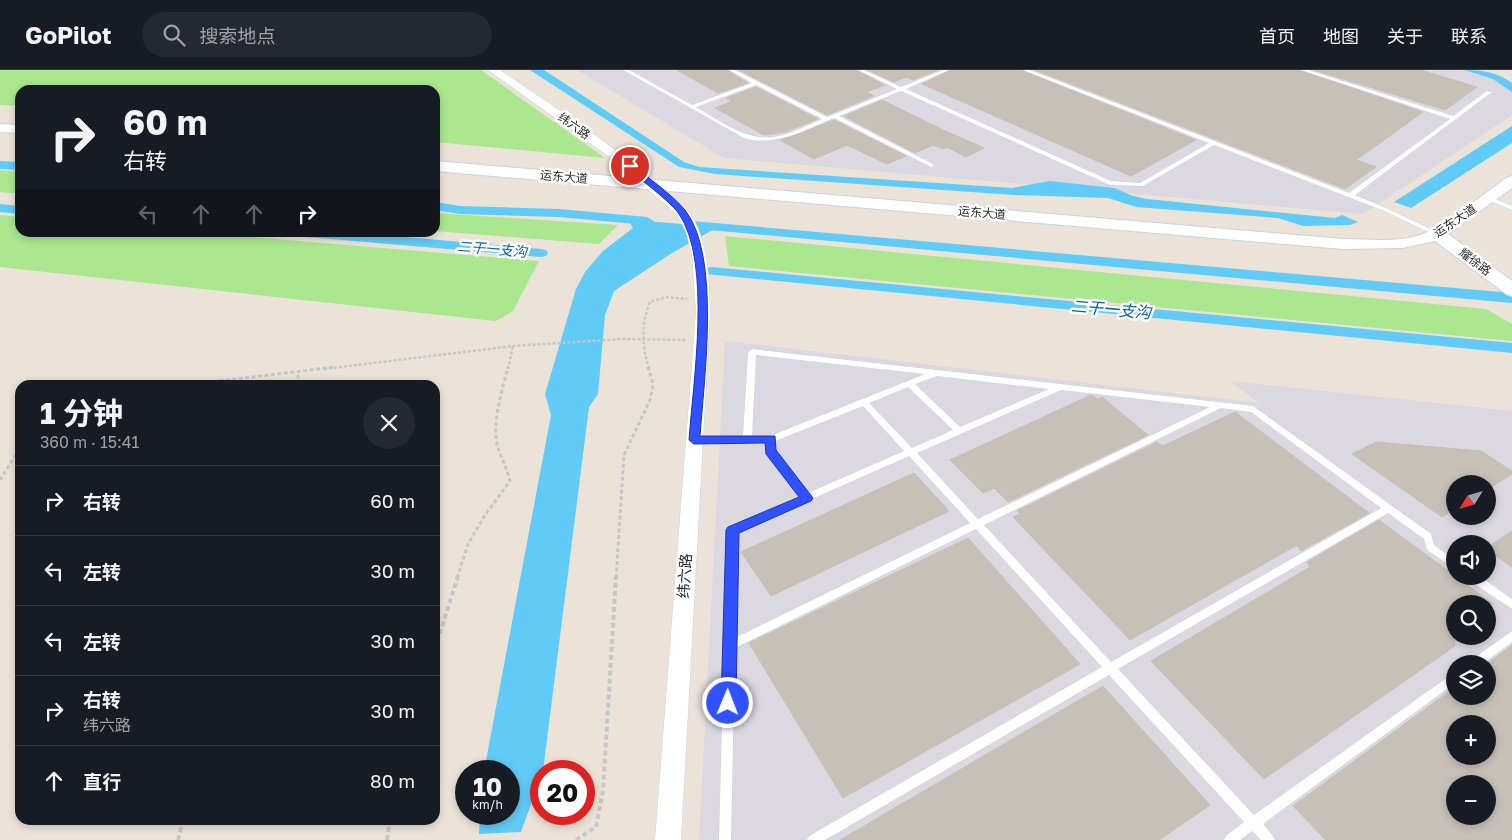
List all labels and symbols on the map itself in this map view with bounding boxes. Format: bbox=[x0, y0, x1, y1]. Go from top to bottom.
street label: 纬六路 bbox=[555, 109, 593, 142]
pin bbox=[609, 145, 651, 187]
street label: 运东大道 bbox=[539, 167, 589, 186]
street label: 运东大道 bbox=[1431, 201, 1479, 240]
street label: 运东大道 bbox=[957, 203, 1007, 222]
water label: 二干一支沟 bbox=[456, 237, 530, 260]
street label: 耀徐路 bbox=[1456, 245, 1494, 278]
water label: 二干一支沟 bbox=[1070, 296, 1154, 323]
north arrow bbox=[1446, 475, 1496, 525]
street label: 纬六路 bbox=[673, 553, 695, 599]
position arrow bbox=[701, 676, 753, 728]
speed limit sign: 20 bbox=[530, 760, 595, 825]

